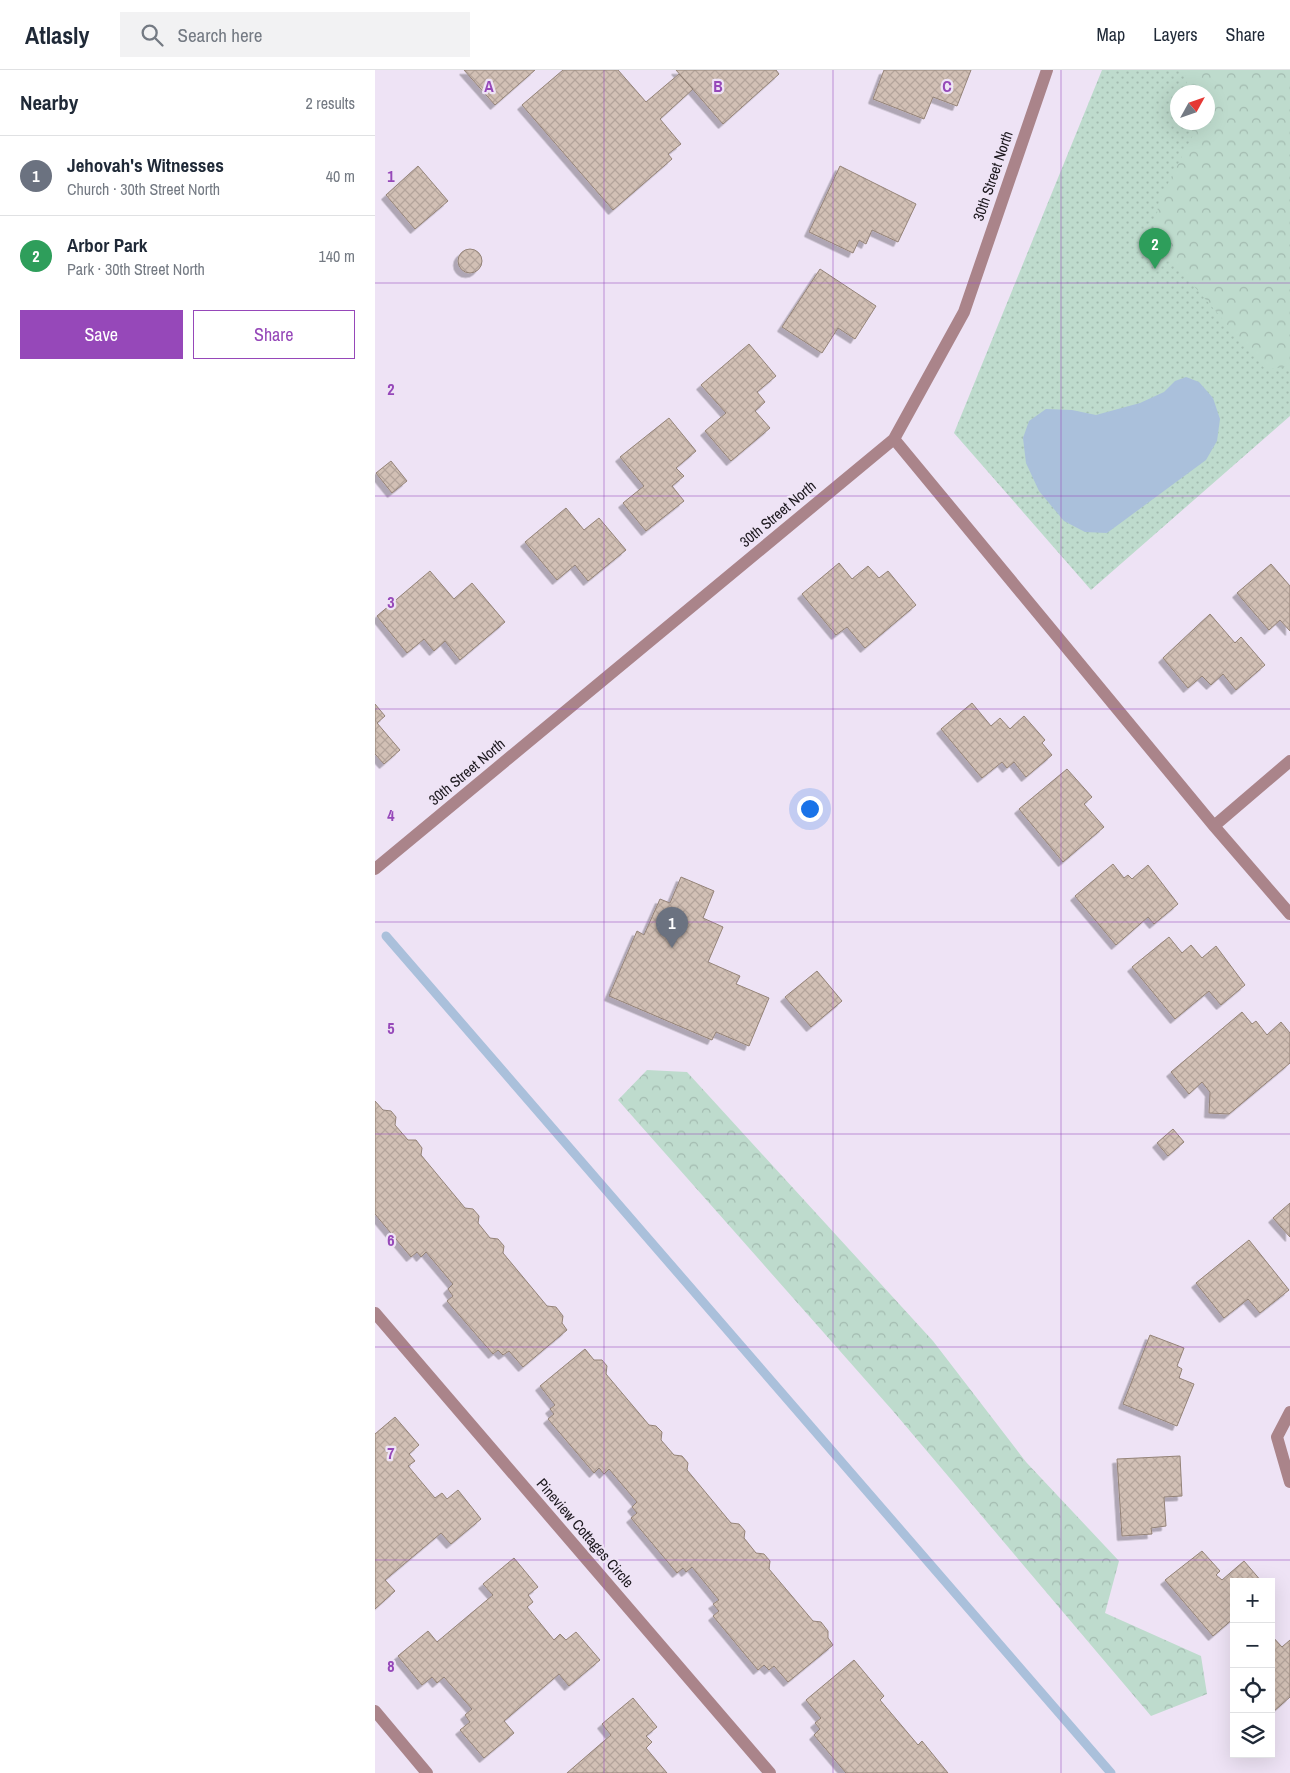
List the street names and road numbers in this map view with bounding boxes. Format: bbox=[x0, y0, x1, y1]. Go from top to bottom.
street label: 30th Street North bbox=[967, 128, 1018, 224]
street label: 30th Street North bbox=[735, 475, 820, 552]
street label: 30th Street North bbox=[424, 733, 509, 810]
street label: Pineview Cottages Circle bbox=[532, 1473, 639, 1592]

